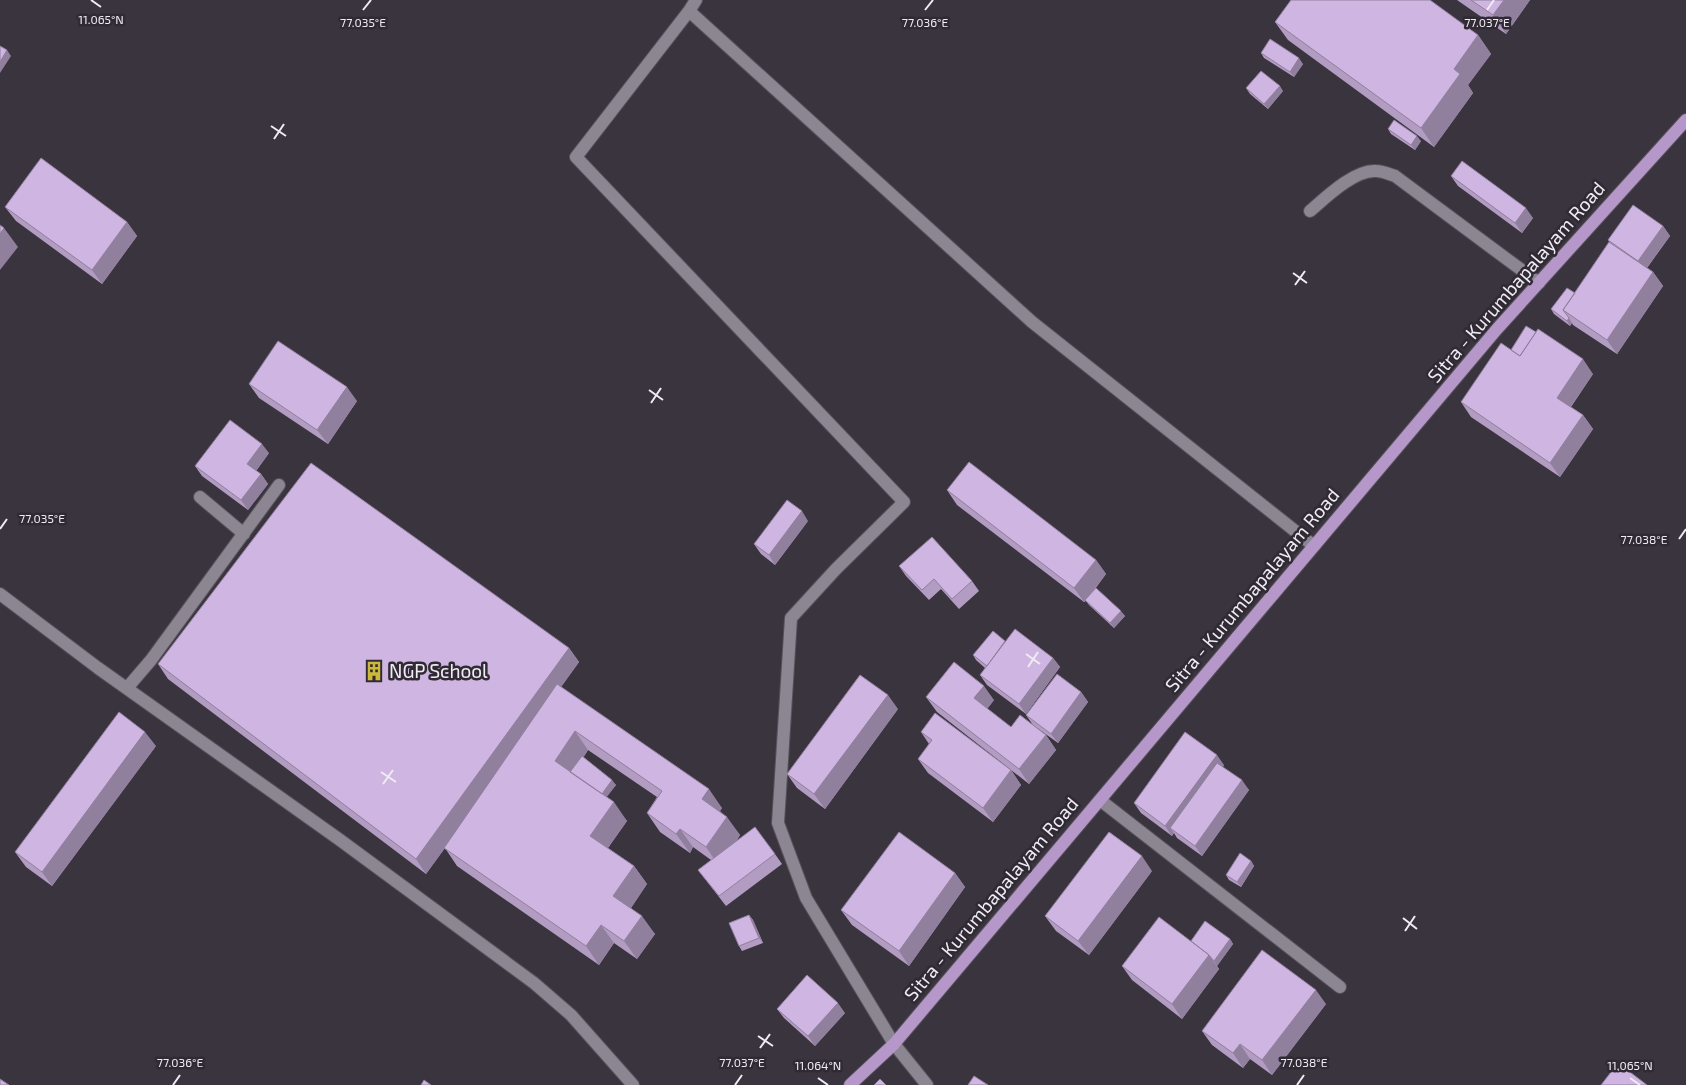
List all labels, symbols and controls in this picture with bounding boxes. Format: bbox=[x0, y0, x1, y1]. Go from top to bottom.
text: 11.065°N bbox=[78, 12, 124, 26]
text: 77.035°E bbox=[340, 15, 386, 29]
text: 77.036°E bbox=[902, 15, 948, 29]
text: 77.037°E bbox=[1464, 15, 1510, 29]
street label: Sitra - Kurumbapalayam Road bbox=[1422, 177, 1609, 387]
street label: Sitra - Kurumbapalayam Road bbox=[1160, 483, 1344, 696]
text: 77.035°E bbox=[19, 511, 65, 525]
text: 77.038°E bbox=[1621, 532, 1668, 546]
place label: NGP School bbox=[389, 659, 488, 682]
building icon: NGP School bbox=[363, 660, 385, 682]
street label: Sitra - Kurumbapalayam Road bbox=[899, 792, 1083, 1005]
text: 77.036°E bbox=[157, 1055, 203, 1069]
text: 77.037°E bbox=[719, 1055, 765, 1069]
text: 77.038°E bbox=[1281, 1055, 1328, 1069]
text: 11.064°N bbox=[795, 1058, 841, 1072]
text: 11.065°N bbox=[1607, 1058, 1653, 1072]

